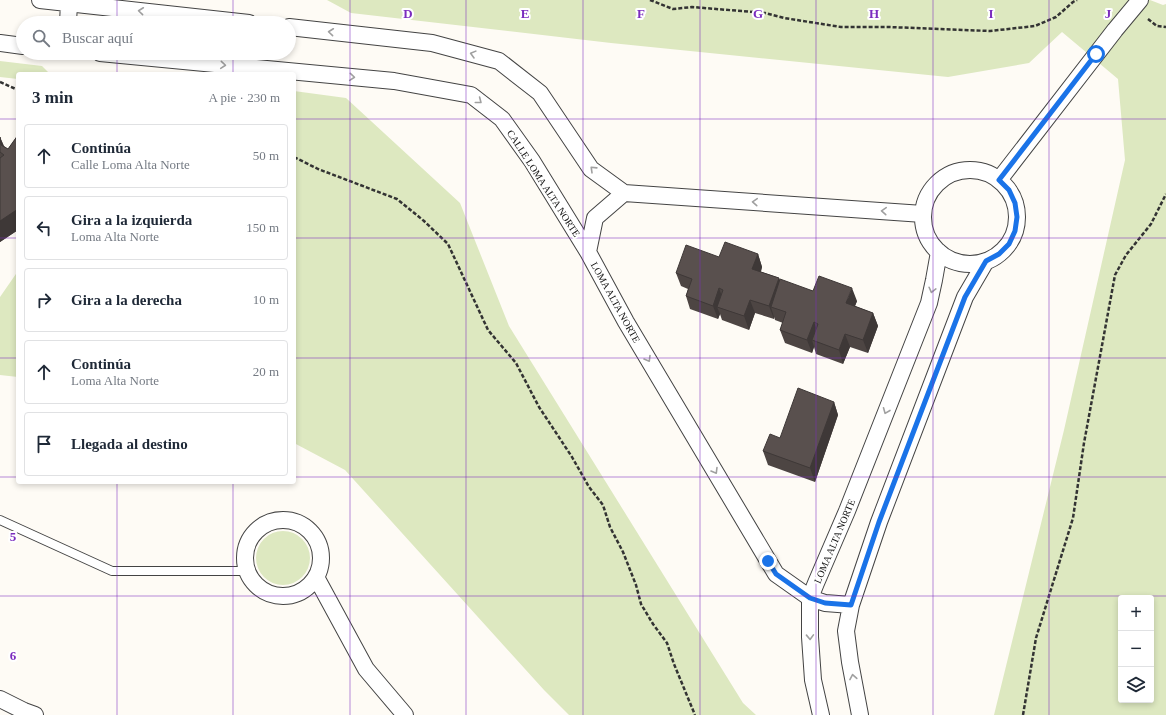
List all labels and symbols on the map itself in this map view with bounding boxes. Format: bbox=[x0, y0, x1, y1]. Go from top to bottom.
text: D bbox=[403, 6, 413, 21]
text: E bbox=[521, 6, 529, 21]
text: F bbox=[637, 6, 645, 21]
text: G bbox=[753, 6, 763, 21]
text: H bbox=[869, 6, 879, 21]
text: I bbox=[988, 6, 994, 21]
text: J bbox=[1105, 6, 1112, 21]
one-way arrow bbox=[138, 7, 144, 16]
one-way arrow bbox=[328, 28, 334, 37]
route start bbox=[1087, 45, 1105, 63]
one-way arrow bbox=[470, 50, 477, 59]
one-way arrow bbox=[220, 60, 226, 69]
one-way arrow bbox=[349, 73, 355, 82]
one-way arrow bbox=[474, 96, 481, 103]
street label: CALLE LOMA ALTA NORTE bbox=[505, 128, 582, 239]
one-way arrow bbox=[590, 166, 598, 174]
one-way arrow bbox=[752, 198, 758, 207]
one-way arrow bbox=[881, 207, 887, 216]
street label: LOMA ALTA NORTE bbox=[589, 260, 642, 344]
one-way arrow bbox=[928, 286, 937, 293]
one-way arrow bbox=[643, 355, 651, 362]
one-way arrow bbox=[882, 408, 890, 415]
one-way arrow bbox=[710, 467, 717, 474]
street label: LOMA ALTA NORTE bbox=[812, 497, 857, 585]
text: 5 bbox=[10, 529, 17, 544]
route end bbox=[759, 552, 777, 570]
one-way arrow bbox=[806, 634, 814, 640]
text: 6 bbox=[10, 648, 17, 663]
one-way arrow bbox=[849, 674, 857, 680]

